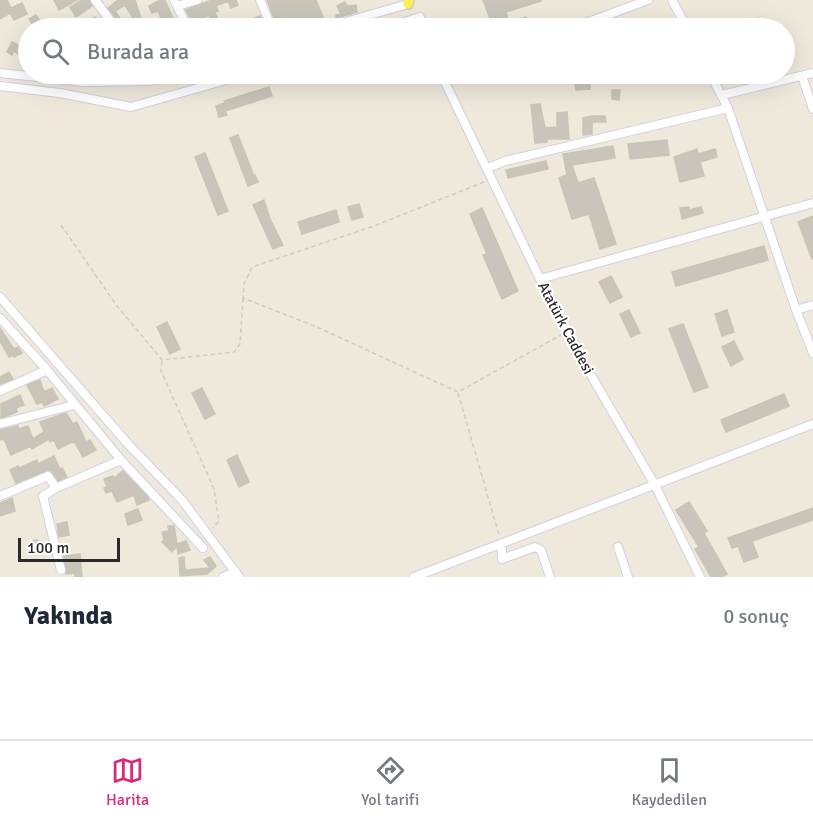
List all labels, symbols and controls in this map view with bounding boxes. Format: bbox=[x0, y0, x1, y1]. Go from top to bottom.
search box bbox=[18, 18, 795, 84]
icon: search bbox=[39, 35, 72, 68]
text: Burada ara bbox=[87, 38, 189, 65]
street label: Atatürk Caddesi bbox=[534, 279, 598, 377]
scale bar bbox=[18, 535, 120, 562]
text: 100 m bbox=[27, 538, 69, 558]
text: Yakında bbox=[24, 600, 113, 632]
text: 0 sonuç bbox=[723, 604, 789, 629]
tab: Harita bbox=[106, 754, 149, 810]
tab: Yol tarifi bbox=[361, 754, 419, 810]
tab: Kaydedilen bbox=[632, 754, 707, 810]

